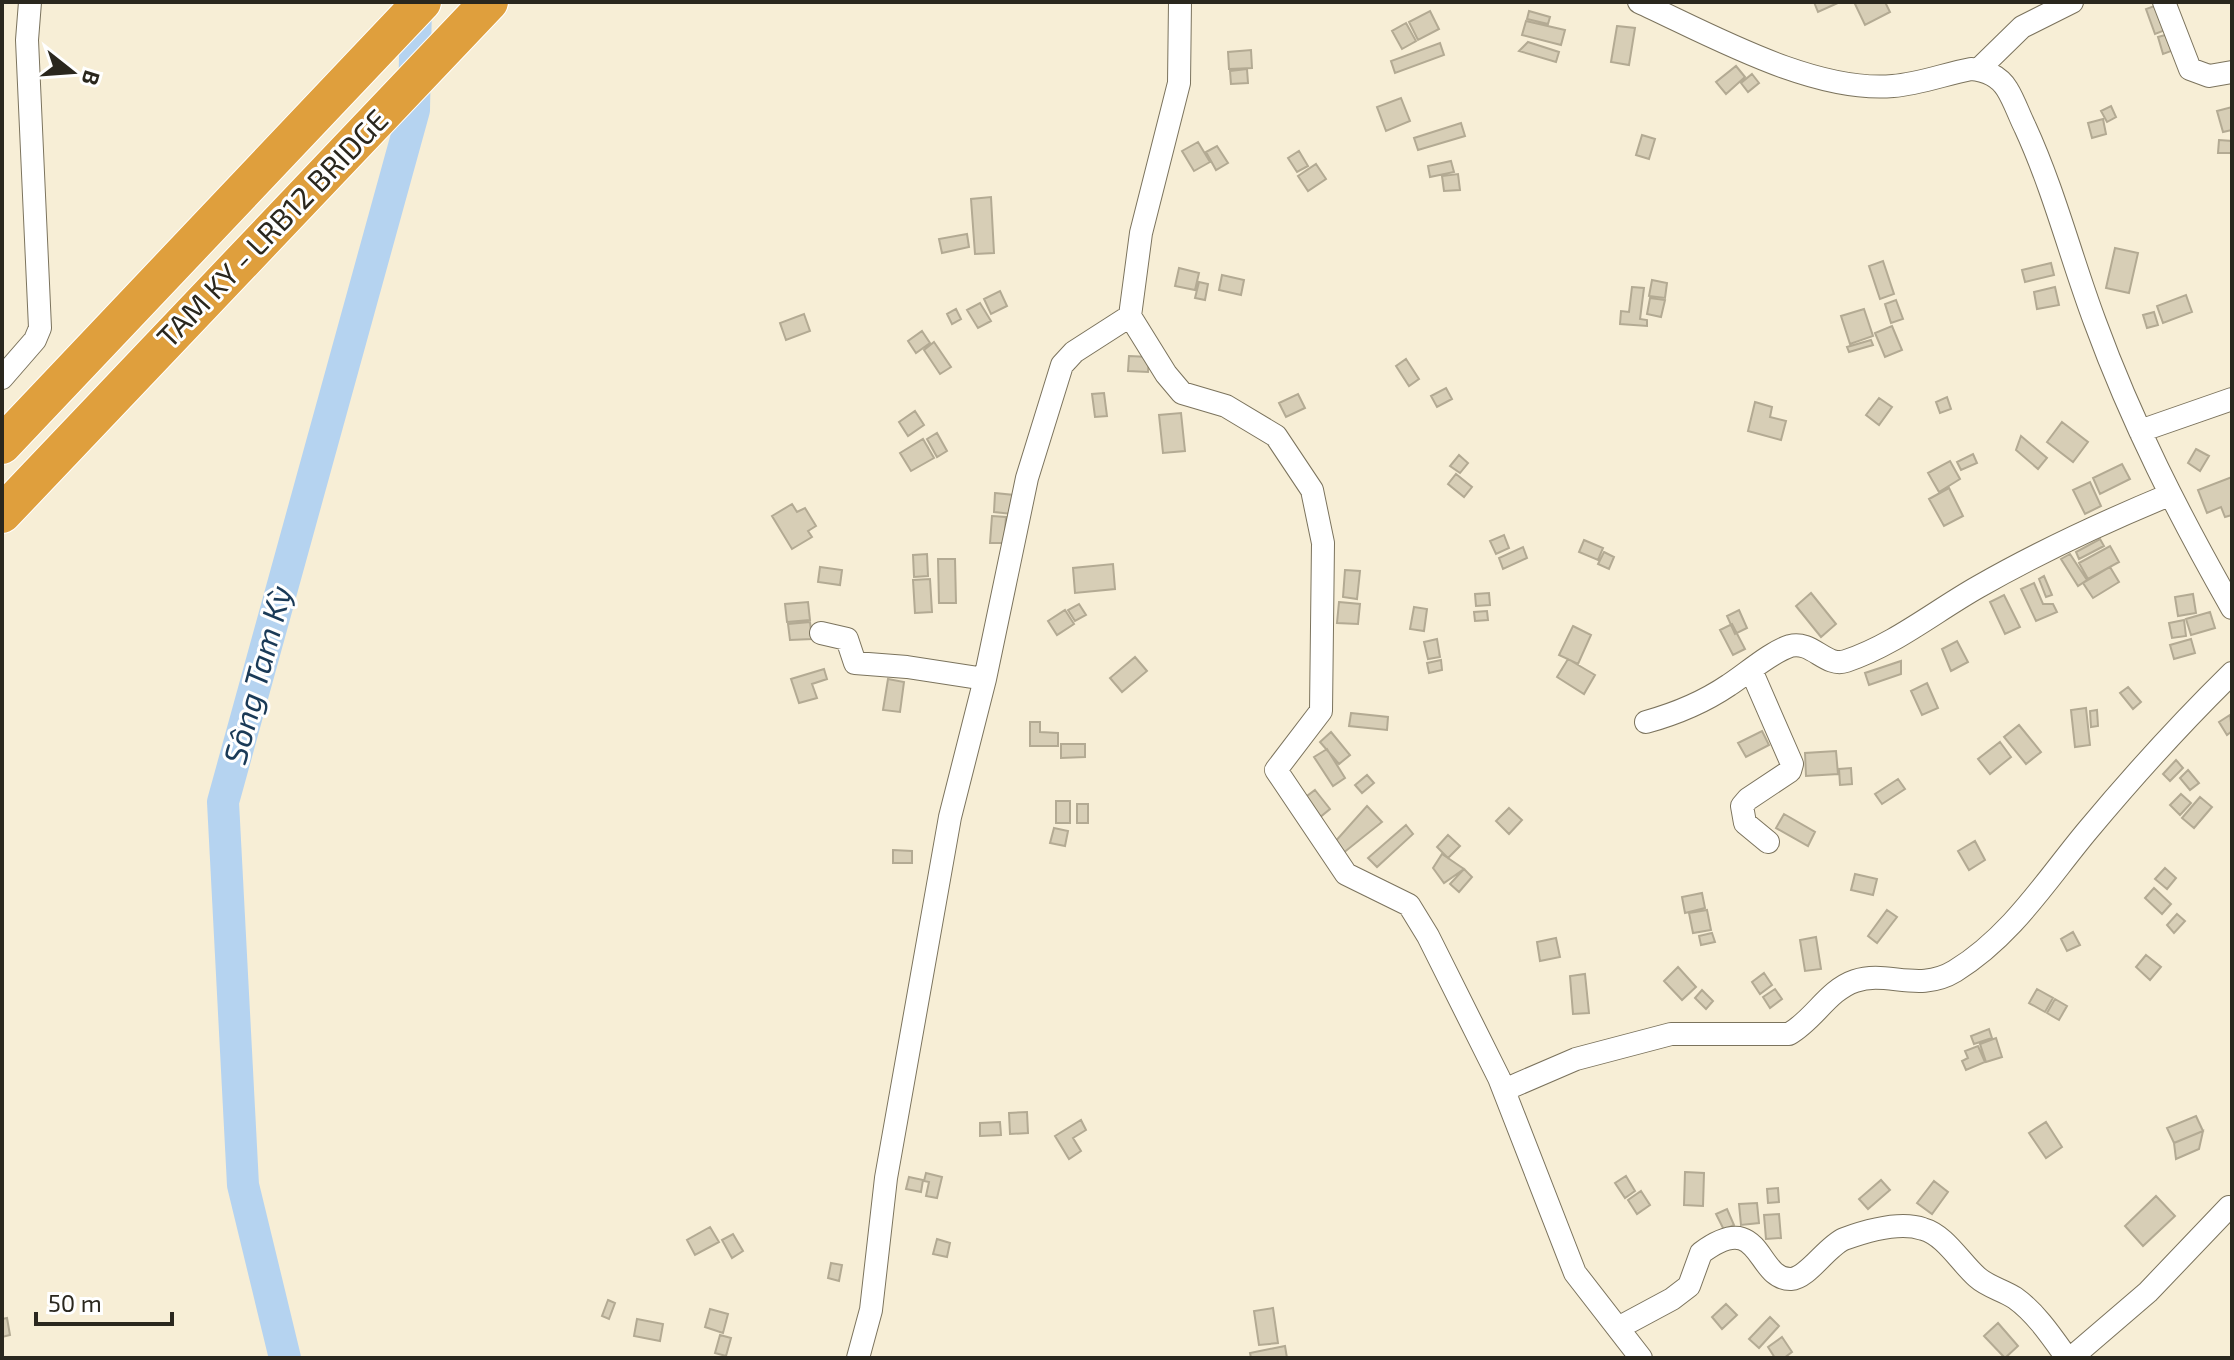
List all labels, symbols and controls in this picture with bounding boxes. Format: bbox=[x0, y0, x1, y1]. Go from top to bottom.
north arrow bbox=[32, 32, 112, 112]
text: B bbox=[78, 68, 107, 89]
street label: TAM KY - LRB12 BRIDGE bbox=[149, 101, 395, 354]
water label: Sông Tam Kỳ bbox=[214, 581, 299, 768]
scale bar bbox=[36, 1276, 172, 1326]
text: 50 m bbox=[48, 1288, 102, 1317]

